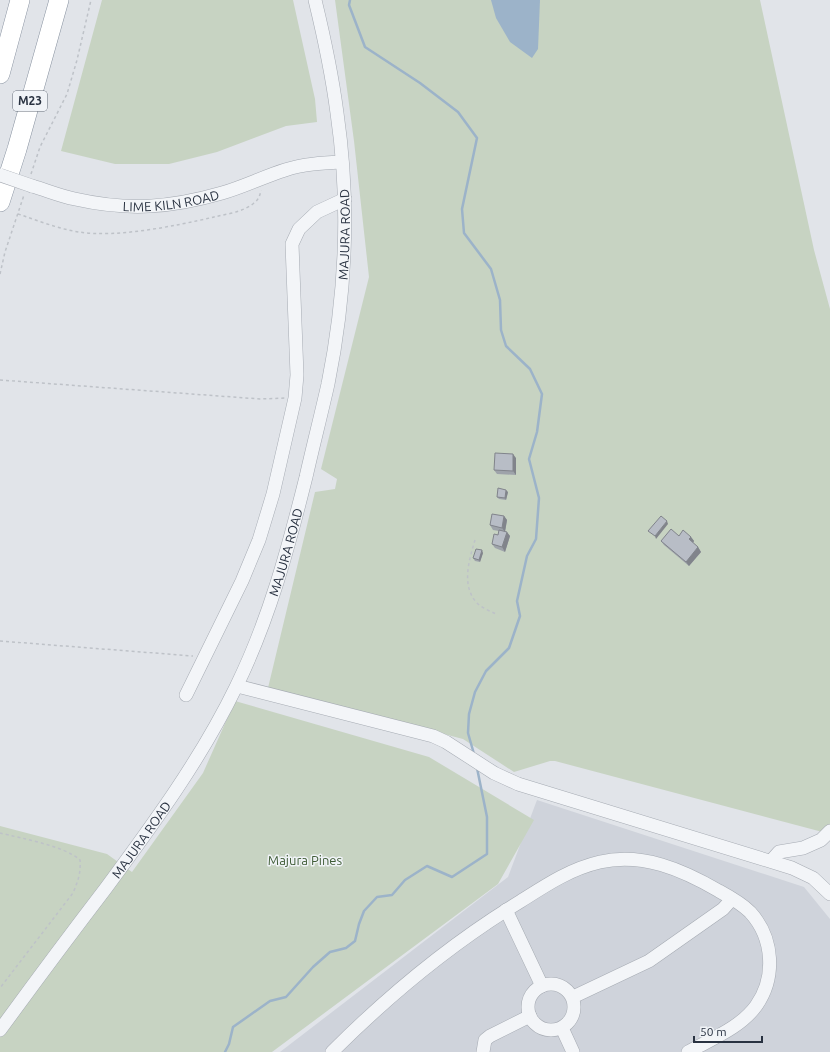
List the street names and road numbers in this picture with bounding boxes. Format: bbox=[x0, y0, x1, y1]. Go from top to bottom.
road number: M23 bbox=[13, 91, 47, 111]
street label: LIME KILN ROAD bbox=[123, 187, 221, 213]
street label: MAJURA ROAD bbox=[335, 189, 352, 280]
street label: MAJURA ROAD bbox=[266, 506, 305, 598]
street label: MAJURA ROAD bbox=[109, 799, 173, 881]

